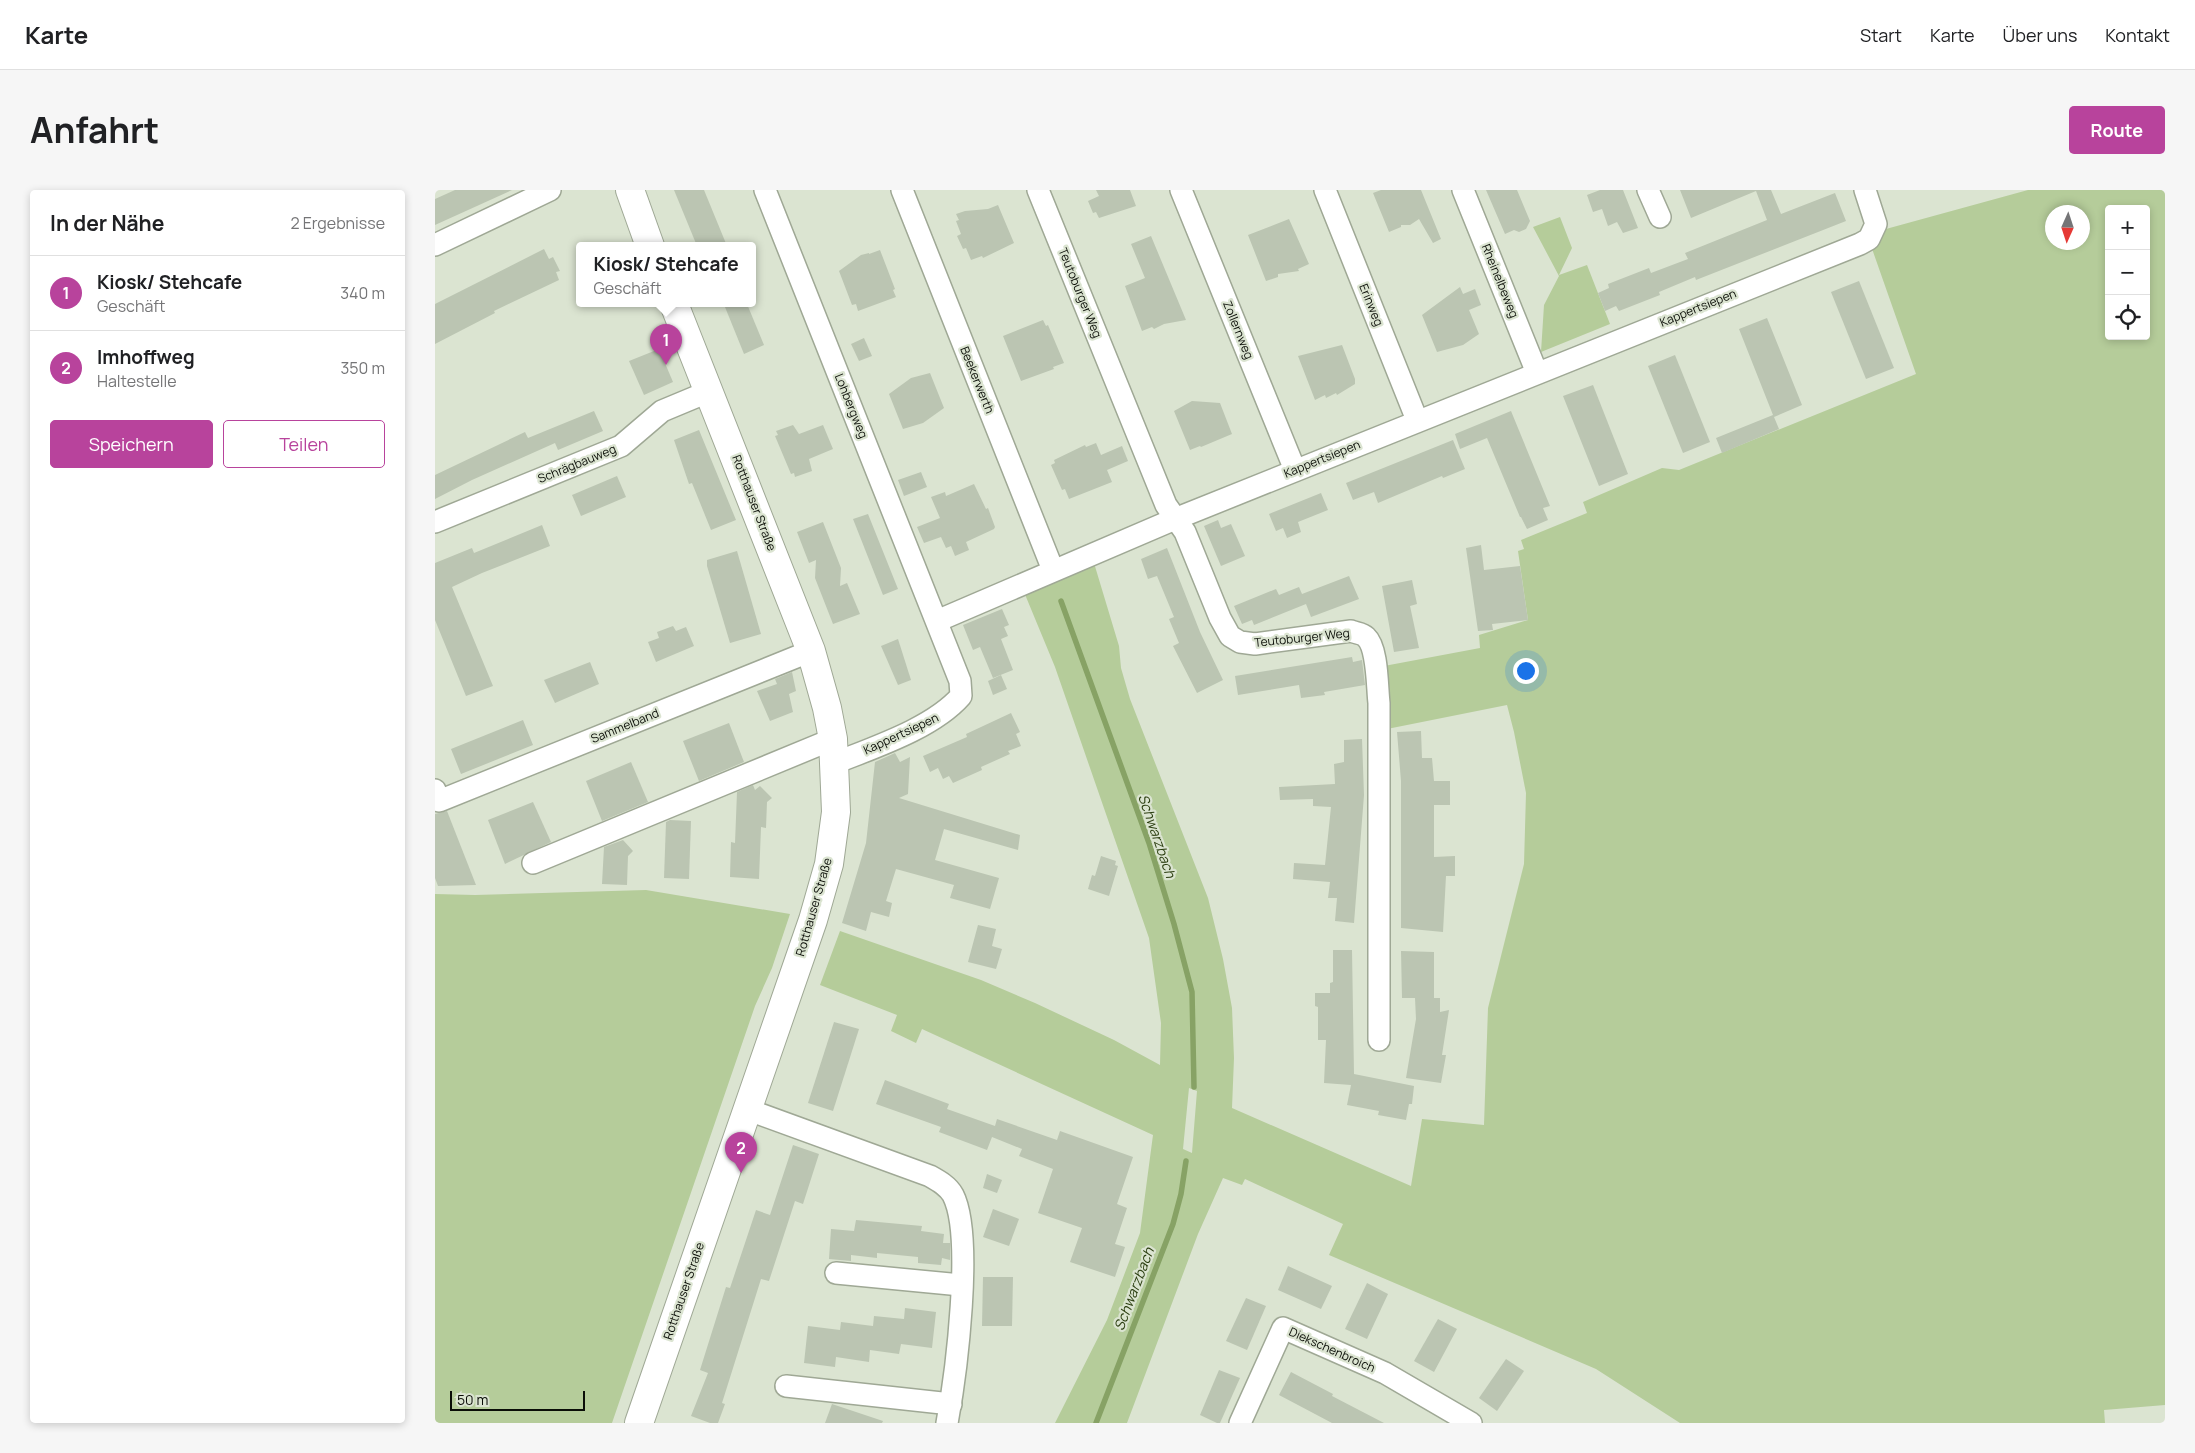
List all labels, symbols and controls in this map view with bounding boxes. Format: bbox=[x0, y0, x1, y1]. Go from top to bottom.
text: Karte bbox=[25, 18, 88, 51]
text: Start bbox=[1860, 23, 1902, 47]
text: Karte bbox=[1930, 23, 1975, 47]
text: Über uns bbox=[2003, 23, 2077, 47]
text: Kontakt bbox=[2105, 23, 2170, 47]
text: Anfahrt bbox=[30, 106, 159, 154]
button: Route bbox=[2069, 106, 2165, 154]
north arrow bbox=[2045, 205, 2090, 250]
map controls bbox=[2105, 205, 2150, 340]
button: + bbox=[2105, 205, 2150, 250]
text: In der Nähe bbox=[50, 209, 164, 237]
text: 2 Ergebnisse bbox=[290, 212, 385, 234]
street label: Rheinelbeweg bbox=[1478, 241, 1523, 320]
popup bbox=[576, 242, 756, 307]
street label: Teutoburger Weg bbox=[1055, 245, 1106, 340]
button: − bbox=[2105, 250, 2150, 295]
text: Kiosk/ Stehcafe bbox=[593, 251, 739, 277]
text: Kiosk/ Stehcafe bbox=[97, 269, 242, 295]
text: Geschäft bbox=[593, 277, 662, 299]
street label: Erinweg bbox=[1355, 281, 1388, 328]
text: 1 bbox=[62, 282, 70, 304]
text: 340 m bbox=[340, 282, 385, 304]
street label: Kappertsiepen bbox=[1657, 284, 1739, 331]
text: Geschäft bbox=[97, 295, 165, 317]
button: locate bbox=[2105, 295, 2150, 340]
street label: Zollernweg bbox=[1219, 298, 1258, 362]
pin: 1 bbox=[650, 324, 682, 365]
text: Imhoffweg bbox=[97, 344, 195, 370]
street label: Beekerwerth bbox=[956, 344, 999, 416]
text: 2 bbox=[61, 357, 71, 379]
text: 350 m bbox=[340, 357, 385, 379]
text: Haltestelle bbox=[97, 370, 177, 392]
street label: Lohbergweg bbox=[831, 371, 872, 441]
button: Speichern bbox=[50, 420, 213, 468]
button: Teilen bbox=[223, 420, 385, 468]
street label: Kappertsiepen bbox=[1281, 435, 1363, 482]
street label: Schrägbauweg bbox=[535, 440, 618, 487]
street label: Rotthauser Straße bbox=[728, 452, 781, 553]
street label: Teutoburger Weg bbox=[1253, 624, 1350, 651]
your location bbox=[1513, 658, 1539, 684]
street label: Sammelband bbox=[588, 704, 661, 747]
street label: Kappertsiepen bbox=[860, 709, 941, 758]
water label: Schwarzbach bbox=[1134, 791, 1181, 881]
street label: Rotthauser Straße bbox=[791, 856, 836, 958]
pin: 2 bbox=[725, 1132, 757, 1173]
street label: Rotthauser Straße bbox=[659, 1240, 708, 1342]
water label: Schwarzbach bbox=[1109, 1244, 1158, 1333]
street label: Diekschenbroich bbox=[1286, 1323, 1378, 1376]
scale bar bbox=[450, 1388, 585, 1411]
text: 50 m bbox=[457, 1390, 488, 1409]

